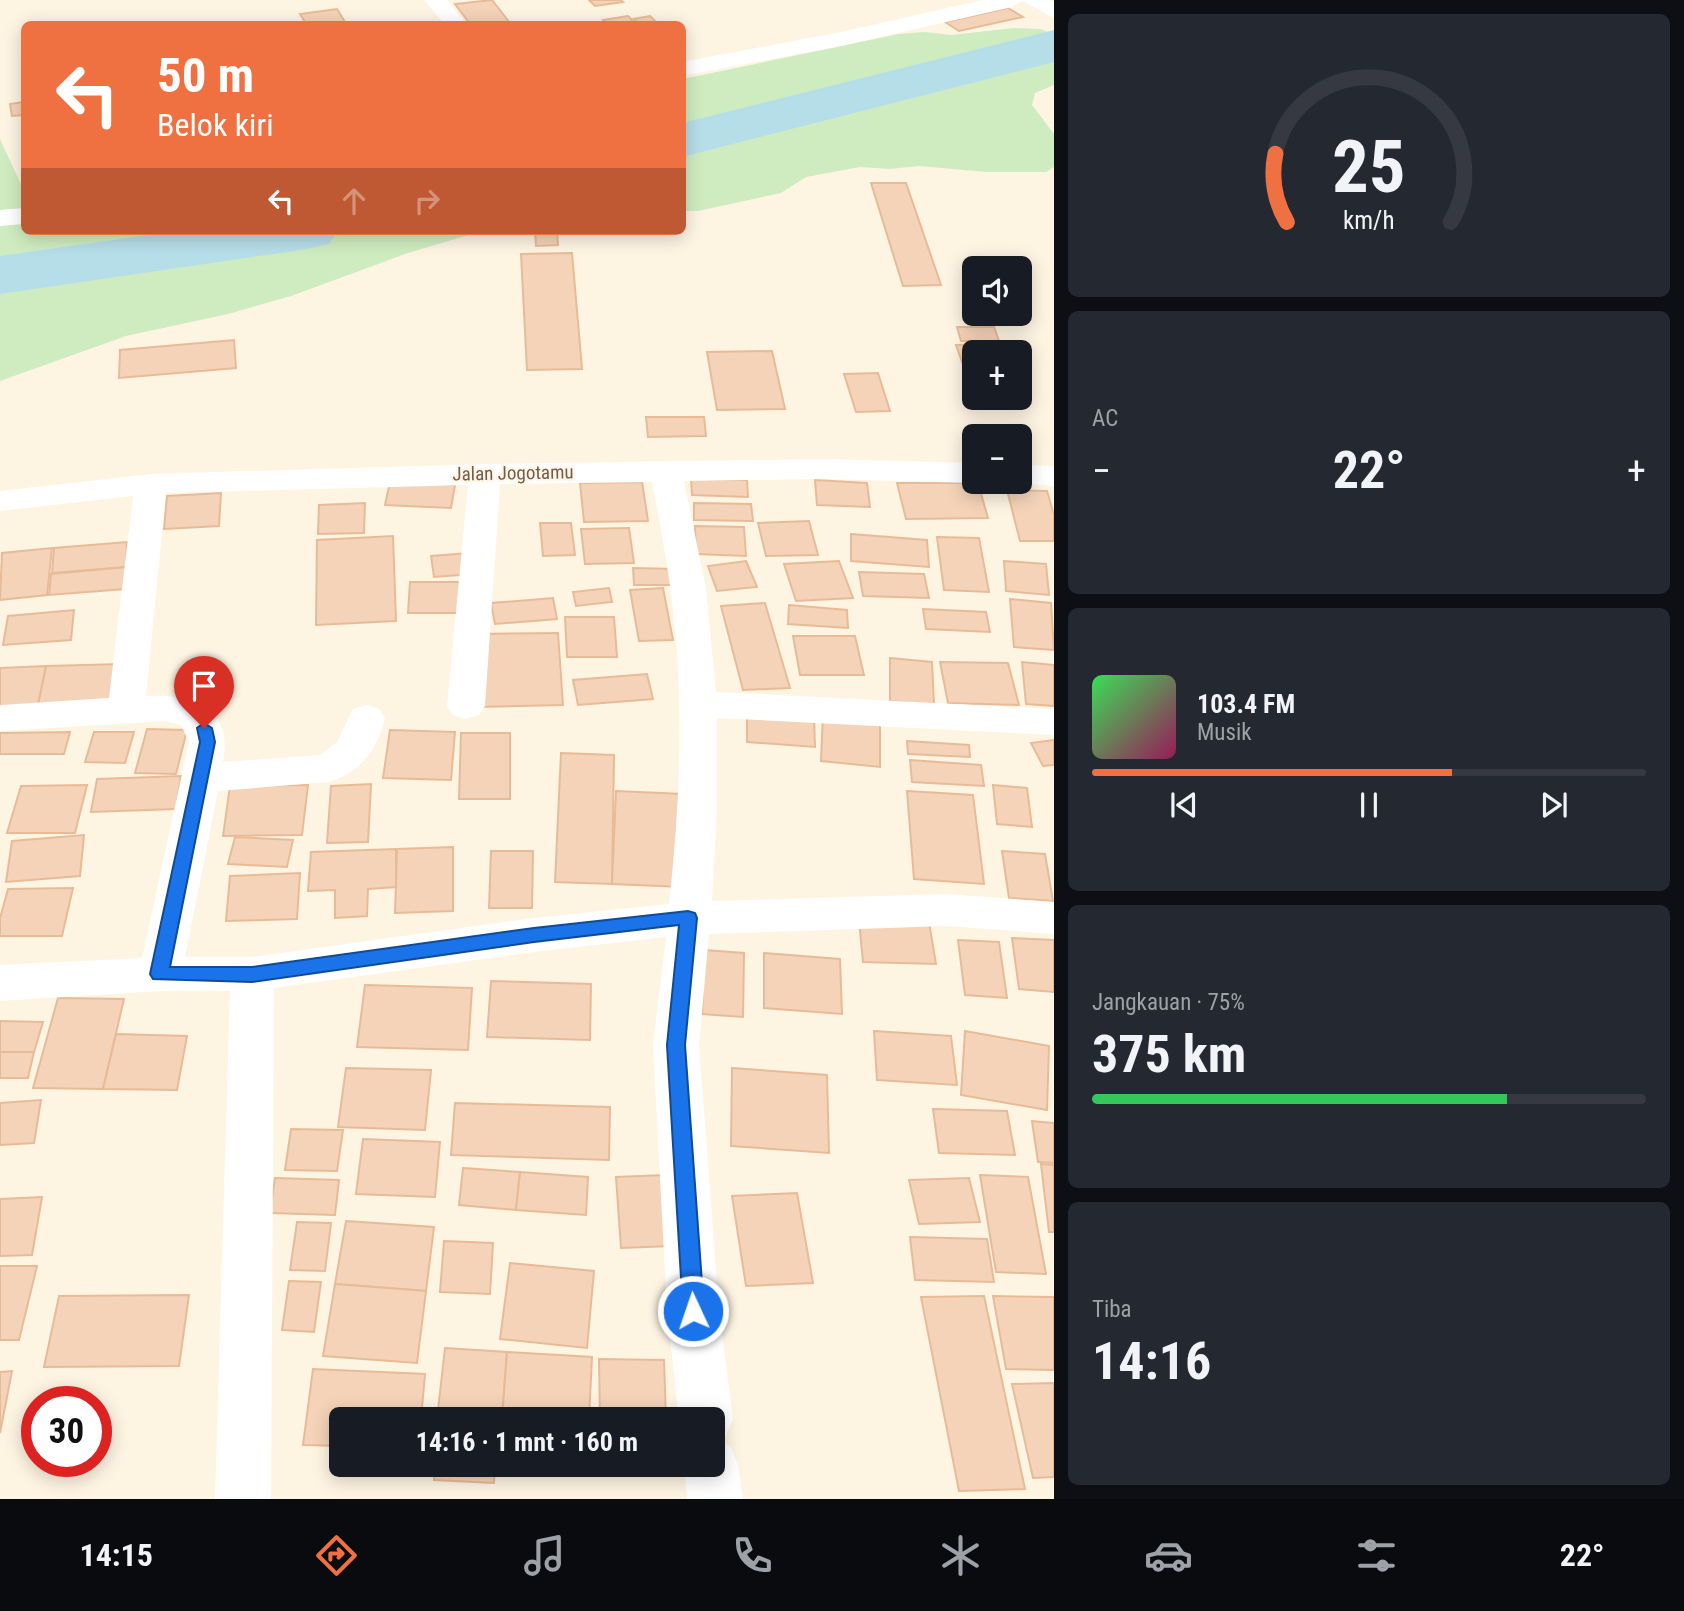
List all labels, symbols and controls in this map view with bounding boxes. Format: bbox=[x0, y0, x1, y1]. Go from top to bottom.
text: 50 m bbox=[157, 47, 254, 104]
icon: left bbox=[42, 49, 133, 140]
text: Belok kiri bbox=[157, 106, 274, 144]
text: 25 bbox=[1332, 124, 1406, 210]
icon: left bbox=[262, 182, 300, 220]
icon: ahead bbox=[335, 182, 373, 220]
icon: right bbox=[408, 182, 446, 220]
text: km/h bbox=[1343, 205, 1395, 234]
map controls bbox=[962, 256, 1032, 494]
button: sound bbox=[962, 256, 1032, 326]
button: + bbox=[962, 340, 1032, 410]
text: AC bbox=[1092, 405, 1118, 432]
button: − bbox=[962, 424, 1032, 494]
text: 22° bbox=[1333, 440, 1405, 501]
text: − bbox=[1092, 449, 1111, 493]
text: + bbox=[1627, 449, 1646, 493]
street label: Jalan Jogotamu bbox=[452, 460, 574, 486]
pin bbox=[174, 656, 234, 728]
icon: arrive bbox=[185, 667, 223, 705]
text: 103.4 FM bbox=[1197, 689, 1295, 719]
text: Musik bbox=[1197, 719, 1252, 746]
icon: previous bbox=[1165, 786, 1203, 824]
icon: pause bbox=[1350, 786, 1388, 824]
icon: next bbox=[1535, 786, 1573, 824]
text: Jangkauan · 75% bbox=[1092, 989, 1245, 1016]
text: 375 km bbox=[1092, 1024, 1246, 1085]
position arrow bbox=[656, 1274, 730, 1348]
text: Tiba bbox=[1092, 1296, 1132, 1323]
text: 14:16 bbox=[1092, 1331, 1211, 1392]
speed limit sign: 30 bbox=[21, 1386, 112, 1477]
text: 14:16 · 1 mnt · 160 m bbox=[416, 1427, 638, 1457]
icon: directions bbox=[312, 1531, 361, 1580]
icon: music bbox=[520, 1531, 569, 1580]
icon: phone bbox=[728, 1531, 777, 1580]
icon: climate bbox=[936, 1531, 985, 1580]
icon: car bbox=[1144, 1531, 1193, 1580]
icon: filters bbox=[1352, 1531, 1401, 1580]
text: 14:15 bbox=[79, 1536, 153, 1574]
text: 22° bbox=[1560, 1536, 1604, 1574]

